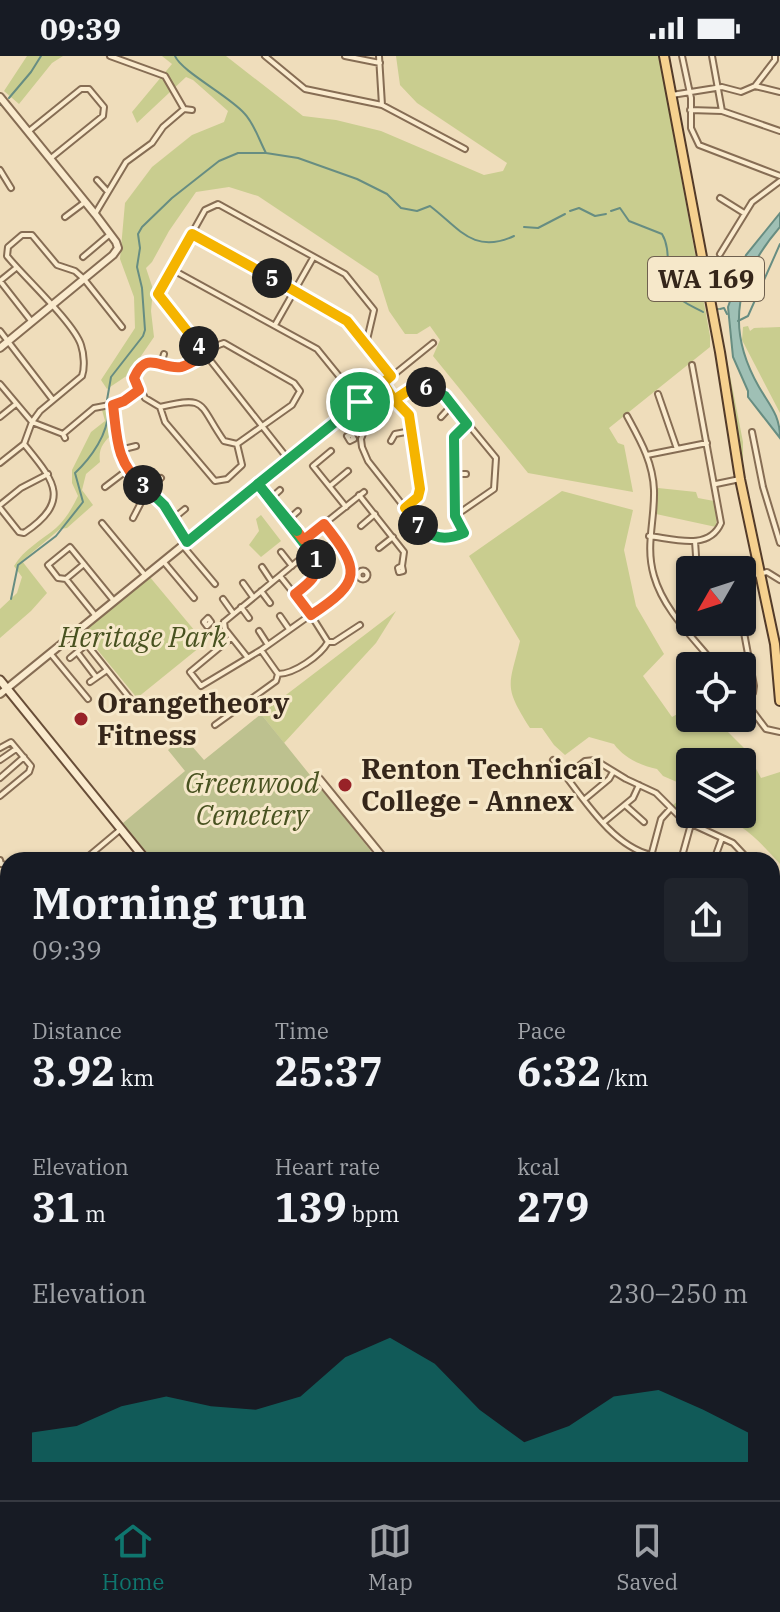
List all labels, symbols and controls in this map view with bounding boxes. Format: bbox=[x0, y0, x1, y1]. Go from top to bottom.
text: 09:39 bbox=[40, 9, 121, 48]
road number: WA 169 bbox=[648, 257, 764, 301]
pin: 5 bbox=[252, 258, 292, 298]
text: 5 bbox=[265, 263, 279, 292]
pin: 4 bbox=[179, 326, 219, 366]
text: 4 bbox=[192, 331, 206, 360]
pin: 6 bbox=[406, 367, 446, 407]
pin bbox=[326, 368, 394, 436]
text: 6 bbox=[419, 372, 433, 401]
icon: arrive bbox=[338, 380, 382, 424]
pin: 3 bbox=[123, 465, 163, 505]
text: 3 bbox=[136, 470, 150, 499]
pin: 7 bbox=[398, 505, 438, 545]
text: 7 bbox=[411, 510, 425, 539]
pin: 1 bbox=[296, 539, 336, 579]
text: 1 bbox=[309, 544, 323, 573]
north arrow bbox=[676, 556, 756, 636]
map controls bbox=[676, 556, 756, 828]
park label: Heritage Park bbox=[58, 618, 227, 655]
button: locate bbox=[676, 652, 756, 732]
place label: Orangetheory Fitness bbox=[97, 684, 290, 753]
marker: Orangetheory Fitness bbox=[72, 710, 90, 728]
button: layers bbox=[676, 748, 756, 828]
place label: Renton Technical College - Annex bbox=[361, 750, 603, 819]
park label: Greenwood Cemetery bbox=[185, 764, 320, 833]
marker: Renton Technical College - Annex bbox=[336, 776, 354, 794]
text: Morning run bbox=[32, 874, 307, 931]
button: share bbox=[664, 878, 748, 962]
text: 09:39 bbox=[32, 933, 102, 967]
text: Distance bbox=[32, 1016, 122, 1045]
text: Time bbox=[275, 1016, 329, 1045]
text: Pace bbox=[517, 1016, 566, 1045]
text: 3.92 bbox=[32, 1045, 115, 1097]
text: 25:37 bbox=[275, 1045, 383, 1097]
text: 6:32 bbox=[517, 1045, 601, 1097]
text: km bbox=[115, 1063, 154, 1092]
text: /km bbox=[601, 1063, 648, 1092]
text: Elevation bbox=[32, 1152, 129, 1181]
text: Heart rate bbox=[275, 1152, 380, 1181]
text: kcal bbox=[517, 1152, 560, 1181]
text: 31 bbox=[32, 1181, 80, 1233]
text: 139 bbox=[275, 1181, 347, 1233]
text: 279 bbox=[517, 1181, 589, 1233]
text: m bbox=[80, 1199, 106, 1228]
text: bpm bbox=[347, 1199, 399, 1228]
text: Elevation bbox=[32, 1276, 147, 1310]
text: 230–250 m bbox=[608, 1276, 748, 1310]
tab: Home bbox=[102, 1519, 164, 1596]
tab: Map bbox=[368, 1519, 413, 1596]
tab: Saved bbox=[617, 1519, 678, 1596]

